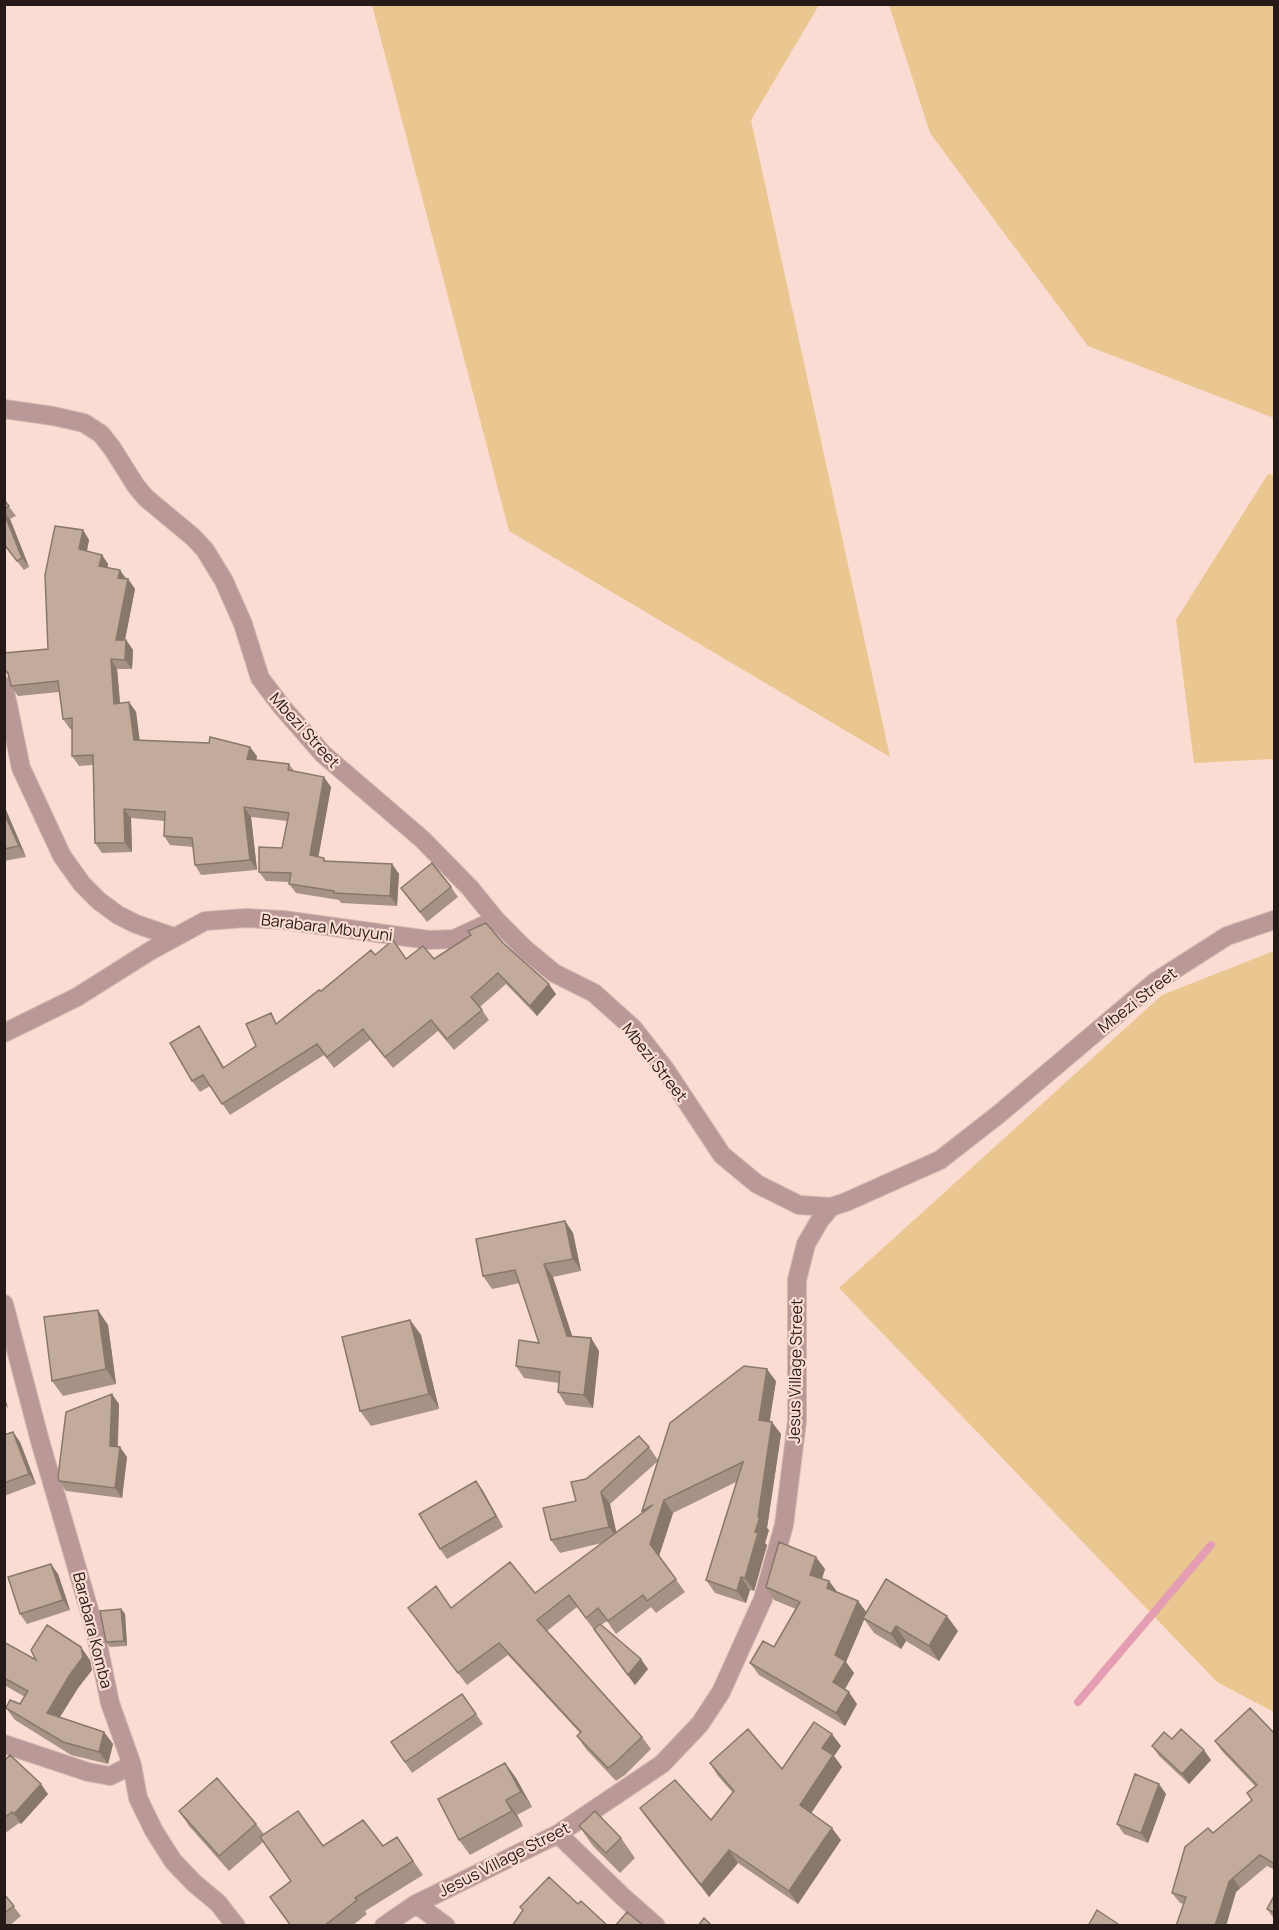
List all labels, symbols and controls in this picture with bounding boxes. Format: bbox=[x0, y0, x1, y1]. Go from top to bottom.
street label: Mbezi Street bbox=[265, 687, 345, 773]
street label: Barabara Mbuyuni bbox=[260, 908, 394, 946]
street label: Mbezi Street bbox=[1093, 962, 1181, 1038]
street label: Mbezi Street bbox=[617, 1018, 693, 1106]
street label: Jesus Village Street bbox=[783, 1298, 807, 1444]
street label: Barabara Komba bbox=[68, 1570, 118, 1690]
street label: Jesus Village Street bbox=[435, 1816, 573, 1902]

